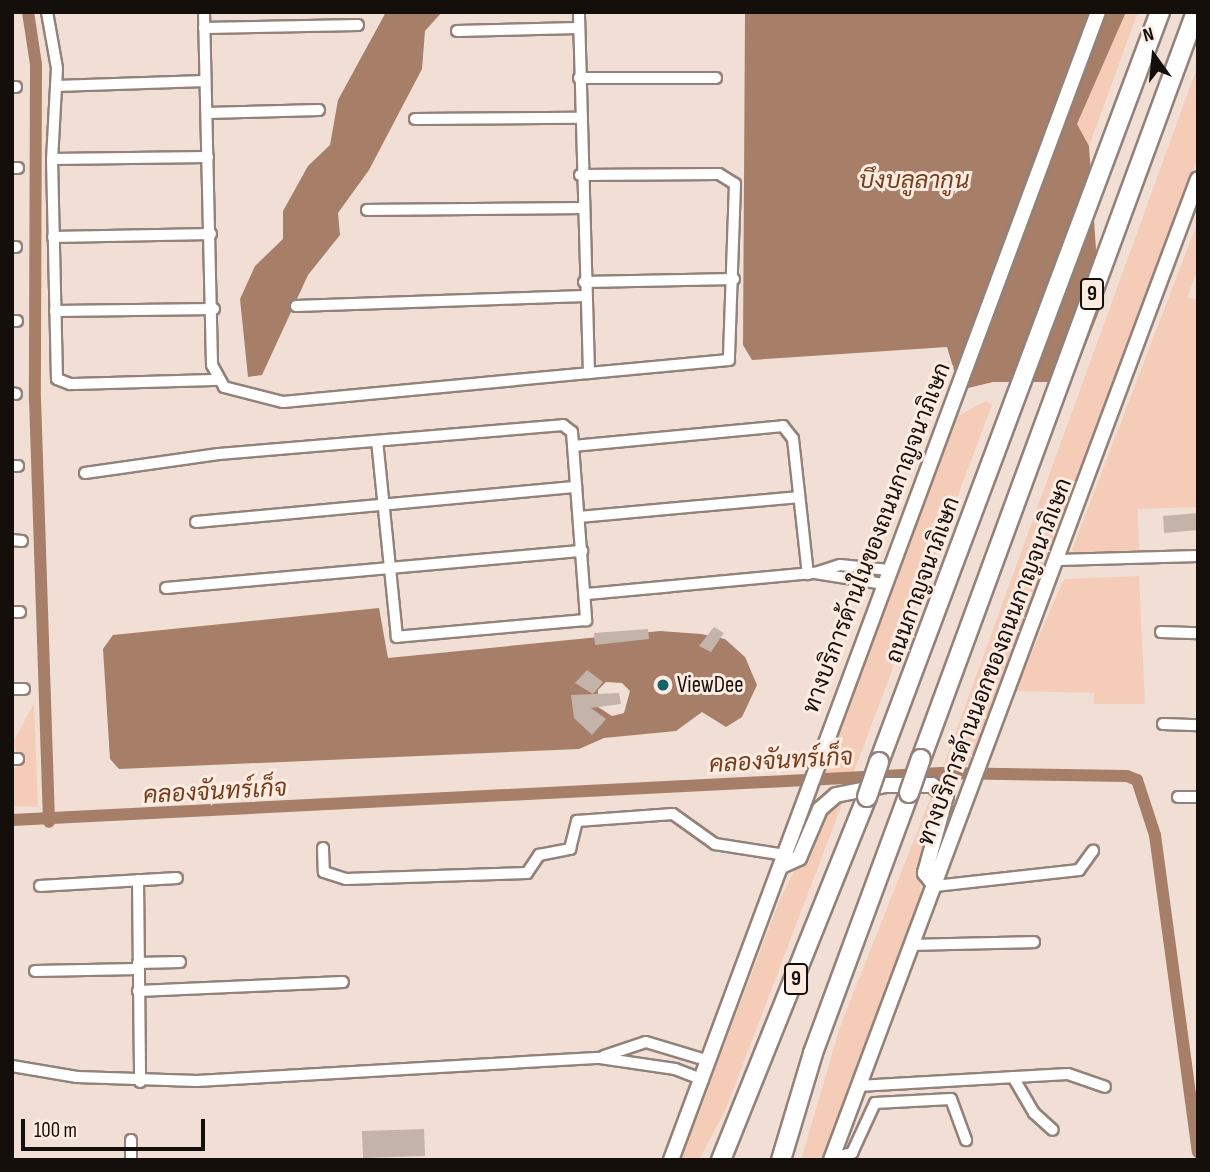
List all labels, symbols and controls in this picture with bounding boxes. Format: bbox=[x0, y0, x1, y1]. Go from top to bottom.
north arrow bbox=[1119, 21, 1189, 91]
text: N bbox=[1141, 23, 1156, 48]
water label: บึงบลูลากูน bbox=[859, 167, 969, 195]
road number: 9 bbox=[1080, 276, 1104, 312]
street label: ทางบริการด้านในของถนนกาญจนาภิเษก bbox=[797, 359, 957, 717]
street label: ทางบริการด้านนอกของถนนกาญจนาภิเษก bbox=[912, 474, 1078, 850]
street label: ถนนกาญจนาภิเษก bbox=[880, 493, 966, 667]
place label: ViewDee bbox=[677, 671, 744, 699]
marker: ViewDee bbox=[655, 677, 671, 693]
water label: คลองจันทร์เก็จ bbox=[708, 743, 854, 779]
water label: คลองจันทร์เก็จ bbox=[142, 774, 288, 810]
road number: 9 bbox=[784, 962, 808, 996]
scale bar bbox=[24, 1106, 208, 1150]
text: 100 m bbox=[34, 1118, 77, 1143]

